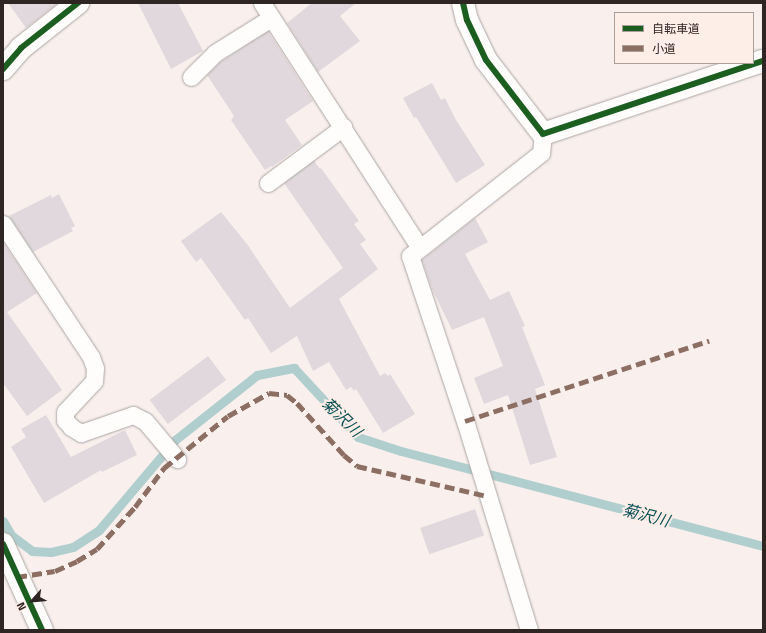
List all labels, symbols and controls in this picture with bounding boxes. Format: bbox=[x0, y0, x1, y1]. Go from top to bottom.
legend bbox=[614, 12, 754, 64]
text: 自転車道 bbox=[652, 19, 700, 38]
text: 小道 bbox=[652, 39, 676, 58]
water label: 菊沢川 bbox=[318, 393, 366, 441]
water label: 菊沢川 bbox=[620, 500, 672, 530]
north arrow bbox=[12, 581, 52, 621]
text: N bbox=[12, 599, 30, 613]

